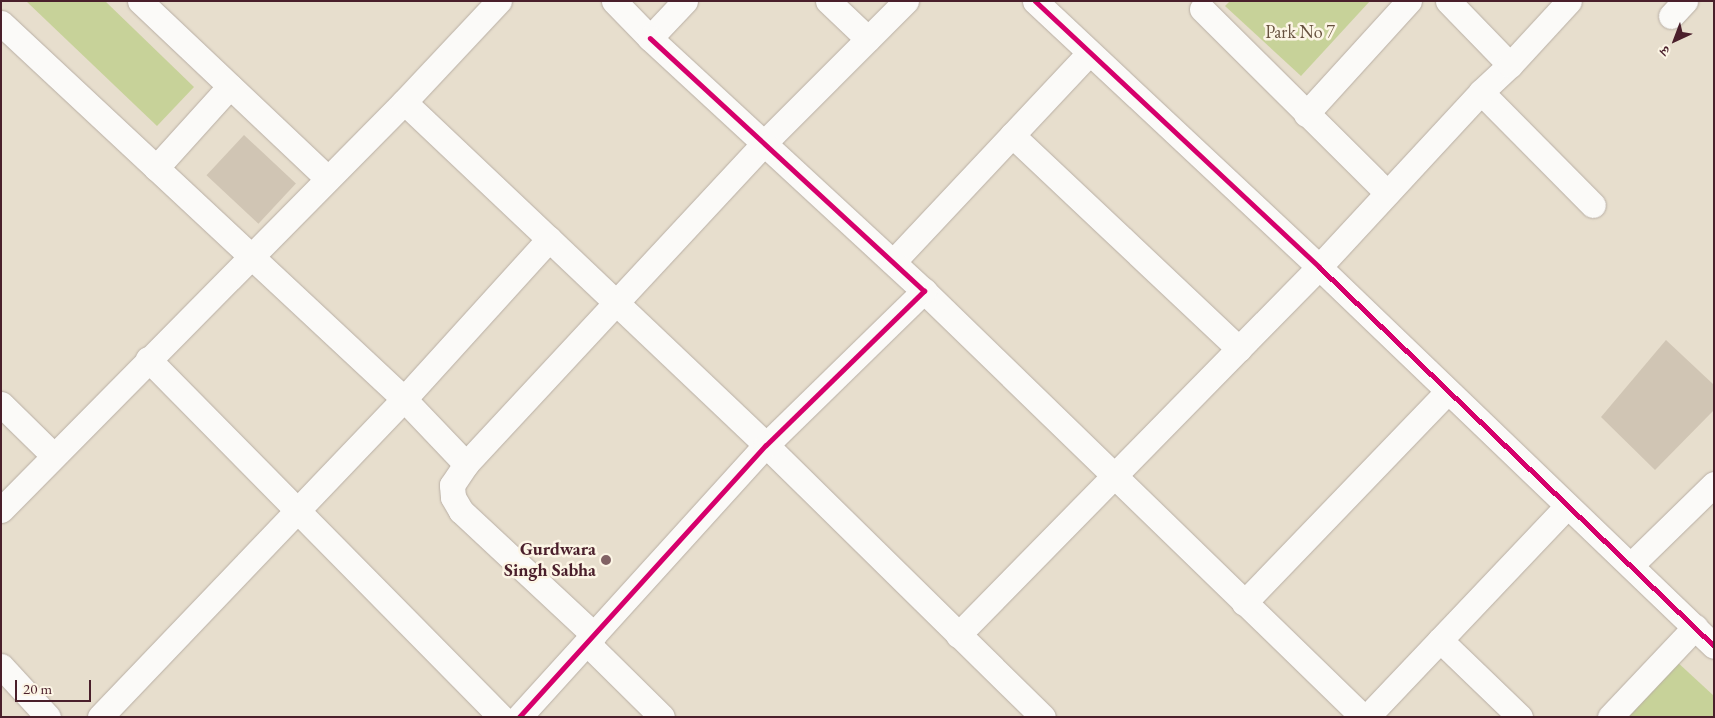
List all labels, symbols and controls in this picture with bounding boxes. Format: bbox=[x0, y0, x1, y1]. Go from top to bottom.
north arrow bbox=[1650, 15, 1700, 65]
park label: Park No 7 bbox=[1265, 21, 1335, 43]
text: उ bbox=[1656, 42, 1674, 60]
place label: Gurdwara Singh Sabha bbox=[504, 539, 596, 582]
marker: Gurdwara Singh Sabha bbox=[600, 554, 612, 566]
scale bar bbox=[18, 670, 94, 702]
text: 20 m bbox=[23, 679, 52, 698]

